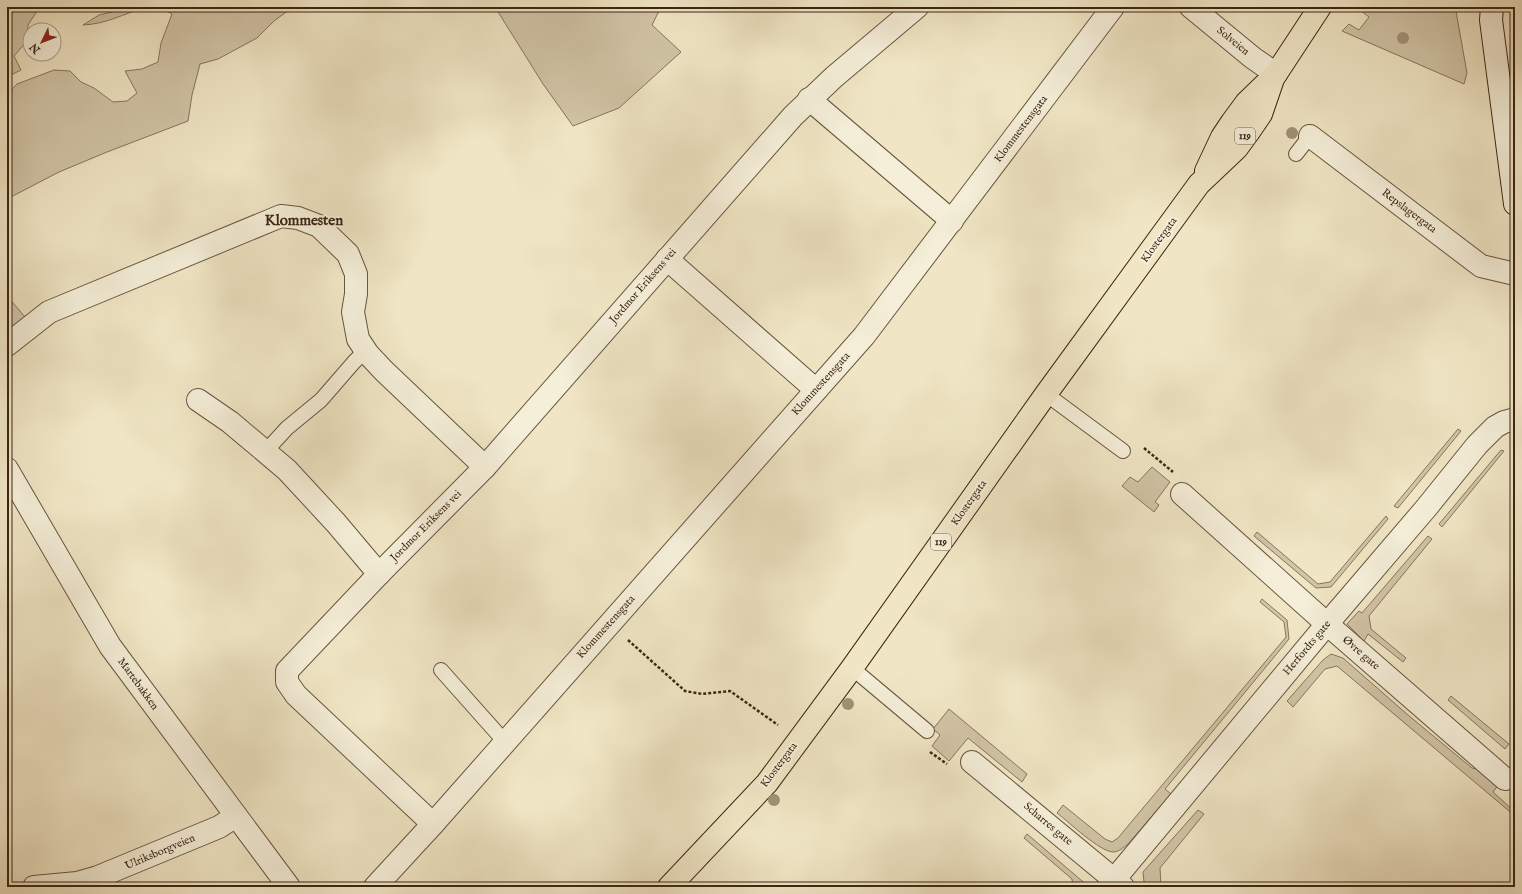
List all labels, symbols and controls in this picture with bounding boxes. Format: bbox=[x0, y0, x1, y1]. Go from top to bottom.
north arrow bbox=[22, 22, 62, 62]
street label: Solveien bbox=[1214, 24, 1252, 59]
text: N bbox=[27, 40, 44, 57]
street label: Klommestensgata bbox=[991, 92, 1051, 165]
road number: 119 bbox=[1235, 128, 1255, 144]
street label: Repslagergata bbox=[1379, 186, 1439, 236]
district label: Klommesten bbox=[265, 211, 343, 230]
street label: Klostergata bbox=[1138, 214, 1180, 265]
street label: Jordmor Eriksens vei bbox=[605, 245, 680, 328]
street label: Klommestensgata bbox=[789, 349, 853, 419]
street label: Klostergata bbox=[948, 477, 990, 529]
street label: Jordmor Eriksens vei bbox=[386, 487, 465, 566]
road number: 119 bbox=[931, 534, 951, 550]
street label: Klommestensgata bbox=[574, 592, 638, 662]
street label: Herfordts gate bbox=[1280, 618, 1334, 678]
street label: Øvre gate bbox=[1339, 633, 1383, 673]
street label: Martebakken bbox=[114, 655, 162, 713]
street label: Klostergata bbox=[758, 740, 801, 790]
street label: Scharres gate bbox=[1021, 799, 1075, 849]
street label: Ulriksborgveien bbox=[123, 831, 197, 873]

